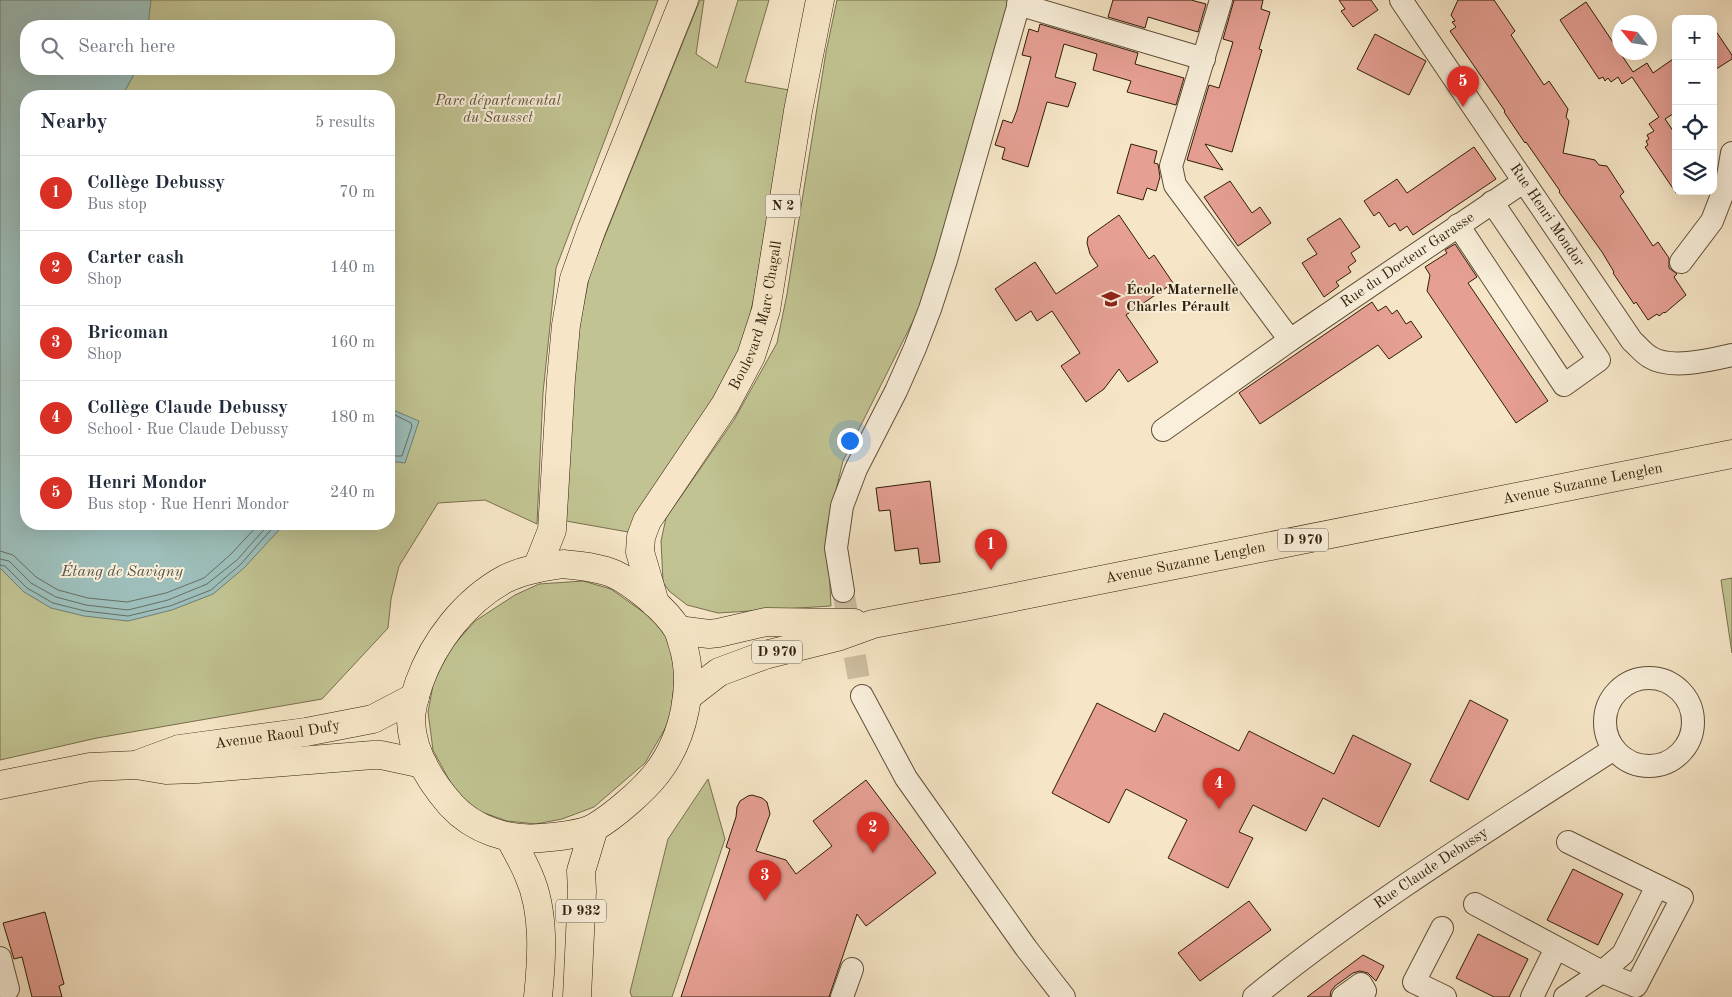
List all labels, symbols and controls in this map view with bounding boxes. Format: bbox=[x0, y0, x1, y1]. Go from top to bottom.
north arrow bbox=[1612, 15, 1657, 60]
map controls bbox=[1672, 15, 1717, 195]
button: + bbox=[1672, 15, 1717, 60]
search box bbox=[20, 20, 395, 75]
icon: search bbox=[38, 34, 66, 62]
text: Search here bbox=[78, 38, 175, 57]
button: − bbox=[1672, 60, 1717, 105]
pin: 5 bbox=[1447, 66, 1479, 107]
park label: Parc départemental du Sausset bbox=[434, 94, 562, 126]
button: locate bbox=[1672, 105, 1717, 150]
text: Nearby bbox=[40, 112, 108, 133]
text: 5 results bbox=[315, 115, 375, 131]
button: layers bbox=[1672, 150, 1717, 195]
street label: Rue Henri Mondor bbox=[1507, 161, 1587, 269]
text: Collège Debussy bbox=[87, 174, 225, 193]
text: 1 bbox=[51, 185, 61, 201]
text: 70 m bbox=[339, 185, 375, 201]
road number: N 2 bbox=[766, 195, 800, 218]
text: Bus stop bbox=[87, 197, 147, 213]
street label: Rue du Docteur Garasse bbox=[1338, 210, 1477, 311]
street label: Boulevard Marc Chagall bbox=[727, 240, 785, 393]
text: Carter cash bbox=[87, 249, 184, 268]
text: 2 bbox=[51, 260, 61, 276]
text: 140 m bbox=[330, 260, 375, 276]
text: Shop bbox=[87, 272, 122, 288]
place label: École Maternelle Charles Pérault bbox=[1126, 280, 1239, 315]
school or university icon: École Maternelle Charles Pérault bbox=[1100, 288, 1122, 310]
text: Bricoman bbox=[87, 324, 168, 343]
text: 3 bbox=[51, 335, 61, 351]
text: 160 m bbox=[330, 335, 375, 351]
text: Shop bbox=[87, 347, 122, 363]
text: Collège Claude Debussy bbox=[87, 399, 288, 418]
text: 4 bbox=[51, 410, 61, 426]
text: 180 m bbox=[330, 410, 375, 426]
text: School · Rue Claude Debussy bbox=[87, 422, 289, 438]
your location bbox=[837, 428, 863, 454]
street label: Avenue Suzanne Lenglen bbox=[1501, 461, 1664, 507]
text: Henri Mondor bbox=[87, 474, 206, 493]
text: 5 bbox=[51, 485, 61, 501]
text: 240 m bbox=[330, 485, 375, 501]
text: Bus stop · Rue Henri Mondor bbox=[87, 497, 289, 513]
road number: D 970 bbox=[1278, 528, 1328, 552]
pin: 1 bbox=[975, 529, 1007, 570]
street label: Avenue Suzanne Lenglen bbox=[1104, 540, 1267, 586]
water label: Étang de Savigny bbox=[60, 562, 184, 580]
road number: D 970 bbox=[752, 640, 802, 664]
street label: Avenue Raoul Dufy bbox=[214, 718, 341, 752]
pin: 4 bbox=[1203, 768, 1235, 809]
pin: 2 bbox=[857, 812, 889, 853]
street label: Rue Claude Debussy bbox=[1371, 825, 1491, 912]
pin: 3 bbox=[749, 860, 781, 901]
road number: D 932 bbox=[556, 899, 606, 922]

